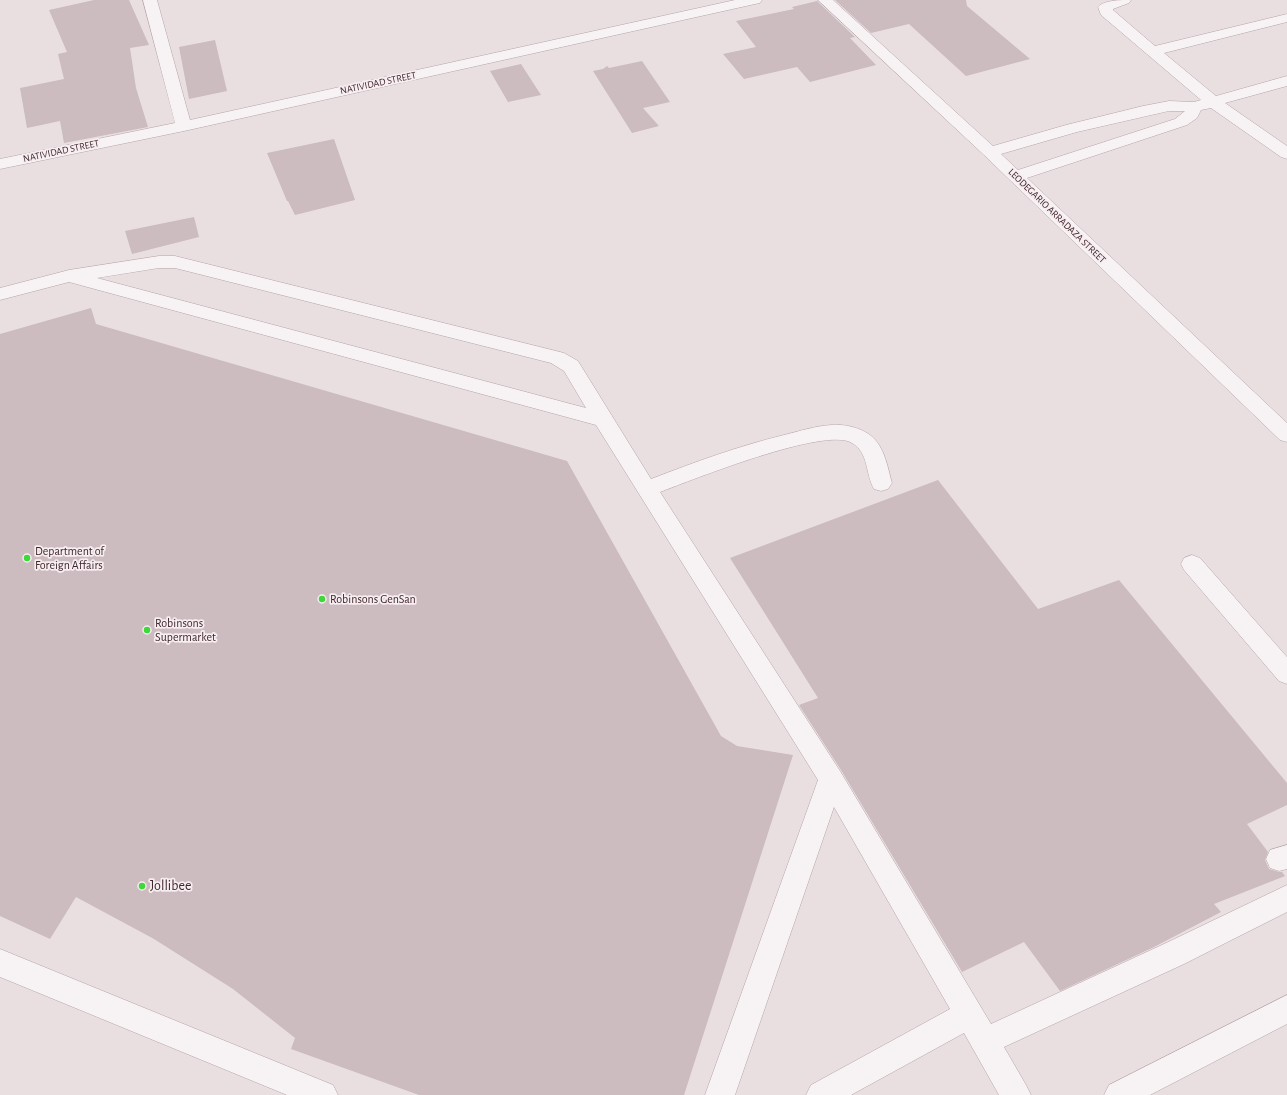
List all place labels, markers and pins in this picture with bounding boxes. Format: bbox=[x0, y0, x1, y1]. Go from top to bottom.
place label: Department of Foreign Affairs bbox=[35, 544, 104, 572]
marker: Department of Foreign Affairs bbox=[22, 553, 32, 563]
place label: Robinsons GenSan bbox=[330, 592, 416, 606]
marker: Robinsons GenSan bbox=[317, 594, 327, 604]
place label: Robinsons Supermarket bbox=[155, 616, 216, 644]
marker: Robinsons Supermarket bbox=[142, 625, 152, 635]
place label: Jollibee bbox=[150, 878, 191, 894]
marker: Jollibee bbox=[137, 881, 147, 891]

